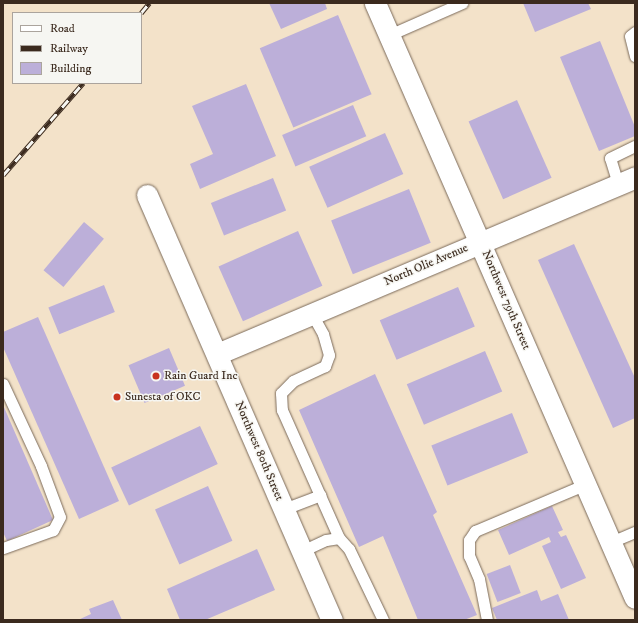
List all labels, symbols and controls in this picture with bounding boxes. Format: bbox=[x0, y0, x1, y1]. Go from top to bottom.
legend bbox=[12, 12, 142, 84]
text: Road bbox=[50, 21, 75, 36]
text: Railway bbox=[50, 41, 88, 56]
text: Building bbox=[50, 61, 91, 76]
street label: North Olie Avenue bbox=[382, 241, 470, 289]
street label: Northwest 79th Street bbox=[479, 248, 533, 352]
place label: Rain Guard Inc bbox=[164, 369, 238, 383]
marker: Rain Guard Inc bbox=[151, 371, 161, 381]
place label: Sunesta of OKC bbox=[125, 390, 201, 404]
marker: Sunesta of OKC bbox=[112, 392, 122, 402]
street label: Northwest 80th Street bbox=[232, 399, 286, 503]

